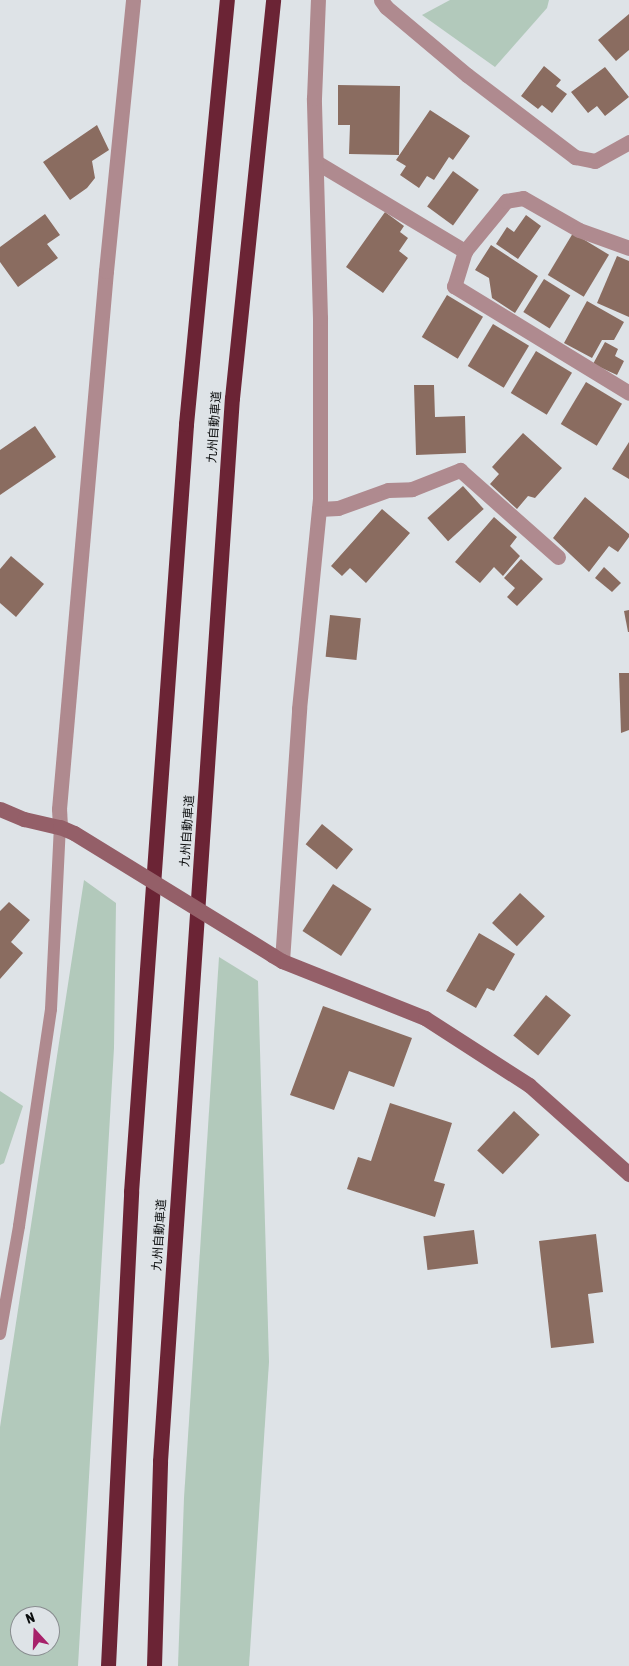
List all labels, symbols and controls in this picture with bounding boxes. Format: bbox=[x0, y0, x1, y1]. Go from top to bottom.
street label: 九州自動車道 bbox=[205, 391, 225, 463]
street label: 九州自動車道 bbox=[178, 795, 198, 867]
street label: 九州自動車道 bbox=[150, 1199, 170, 1271]
north arrow bbox=[10, 1606, 60, 1656]
text: N bbox=[24, 1609, 37, 1627]

